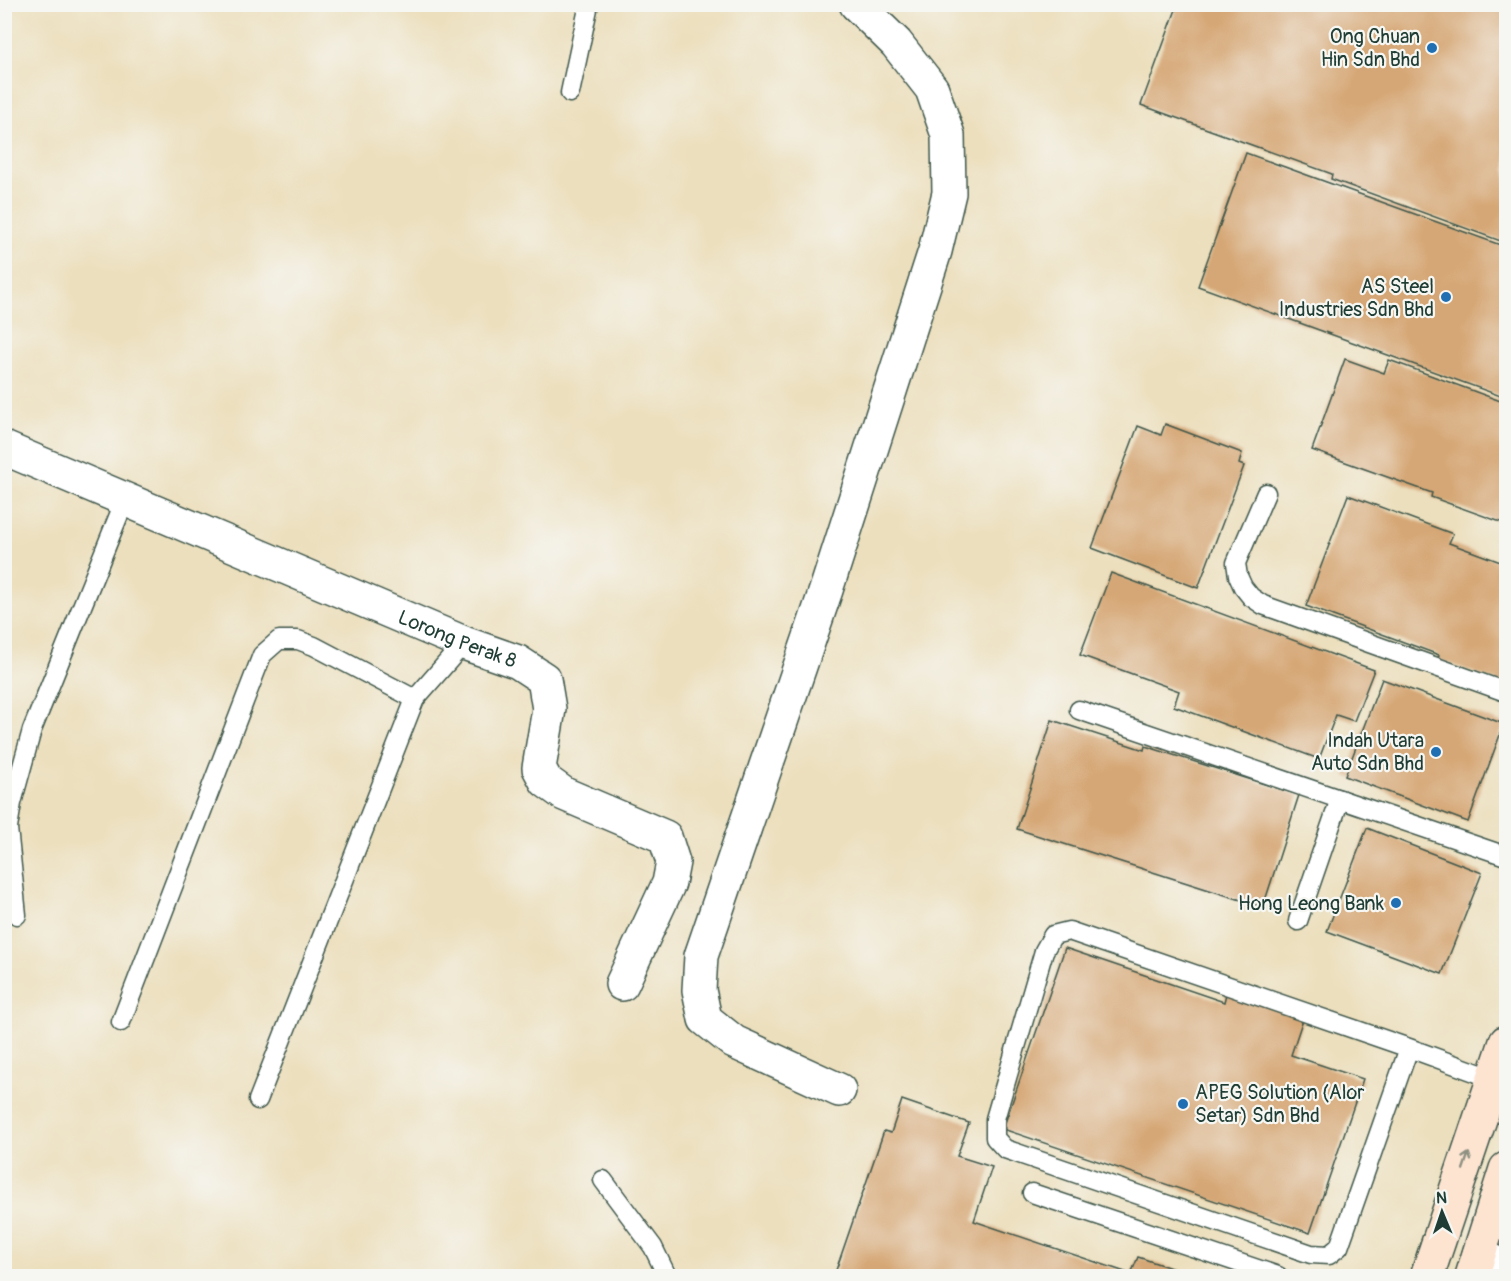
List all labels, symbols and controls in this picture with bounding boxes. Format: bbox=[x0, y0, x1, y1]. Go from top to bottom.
place label: Ong Chuan Hin Sdn Bhd bbox=[1321, 24, 1420, 72]
marker: Ong Chuan Hin Sdn Bhd bbox=[1425, 41, 1439, 55]
place label: AS Steel Industries Sdn Bhd bbox=[1279, 274, 1434, 322]
marker: AS Steel Industries Sdn Bhd bbox=[1439, 290, 1453, 304]
street label: Lorong Perak 8 bbox=[394, 604, 520, 673]
place label: Indah Utara Auto Sdn Bhd bbox=[1311, 728, 1424, 776]
marker: Indah Utara Auto Sdn Bhd bbox=[1429, 745, 1443, 759]
place label: Hong Leong Bank bbox=[1238, 891, 1385, 916]
marker: Hong Leong Bank bbox=[1389, 896, 1403, 910]
place label: APEG Solution (Alor Setar) Sdn Bhd bbox=[1195, 1080, 1364, 1128]
marker: APEG Solution (Alor Setar) Sdn Bhd bbox=[1176, 1097, 1190, 1111]
one-way arrow bbox=[1461, 1152, 1472, 1171]
north arrow bbox=[1412, 1182, 1472, 1242]
text: N bbox=[1436, 1188, 1447, 1208]

